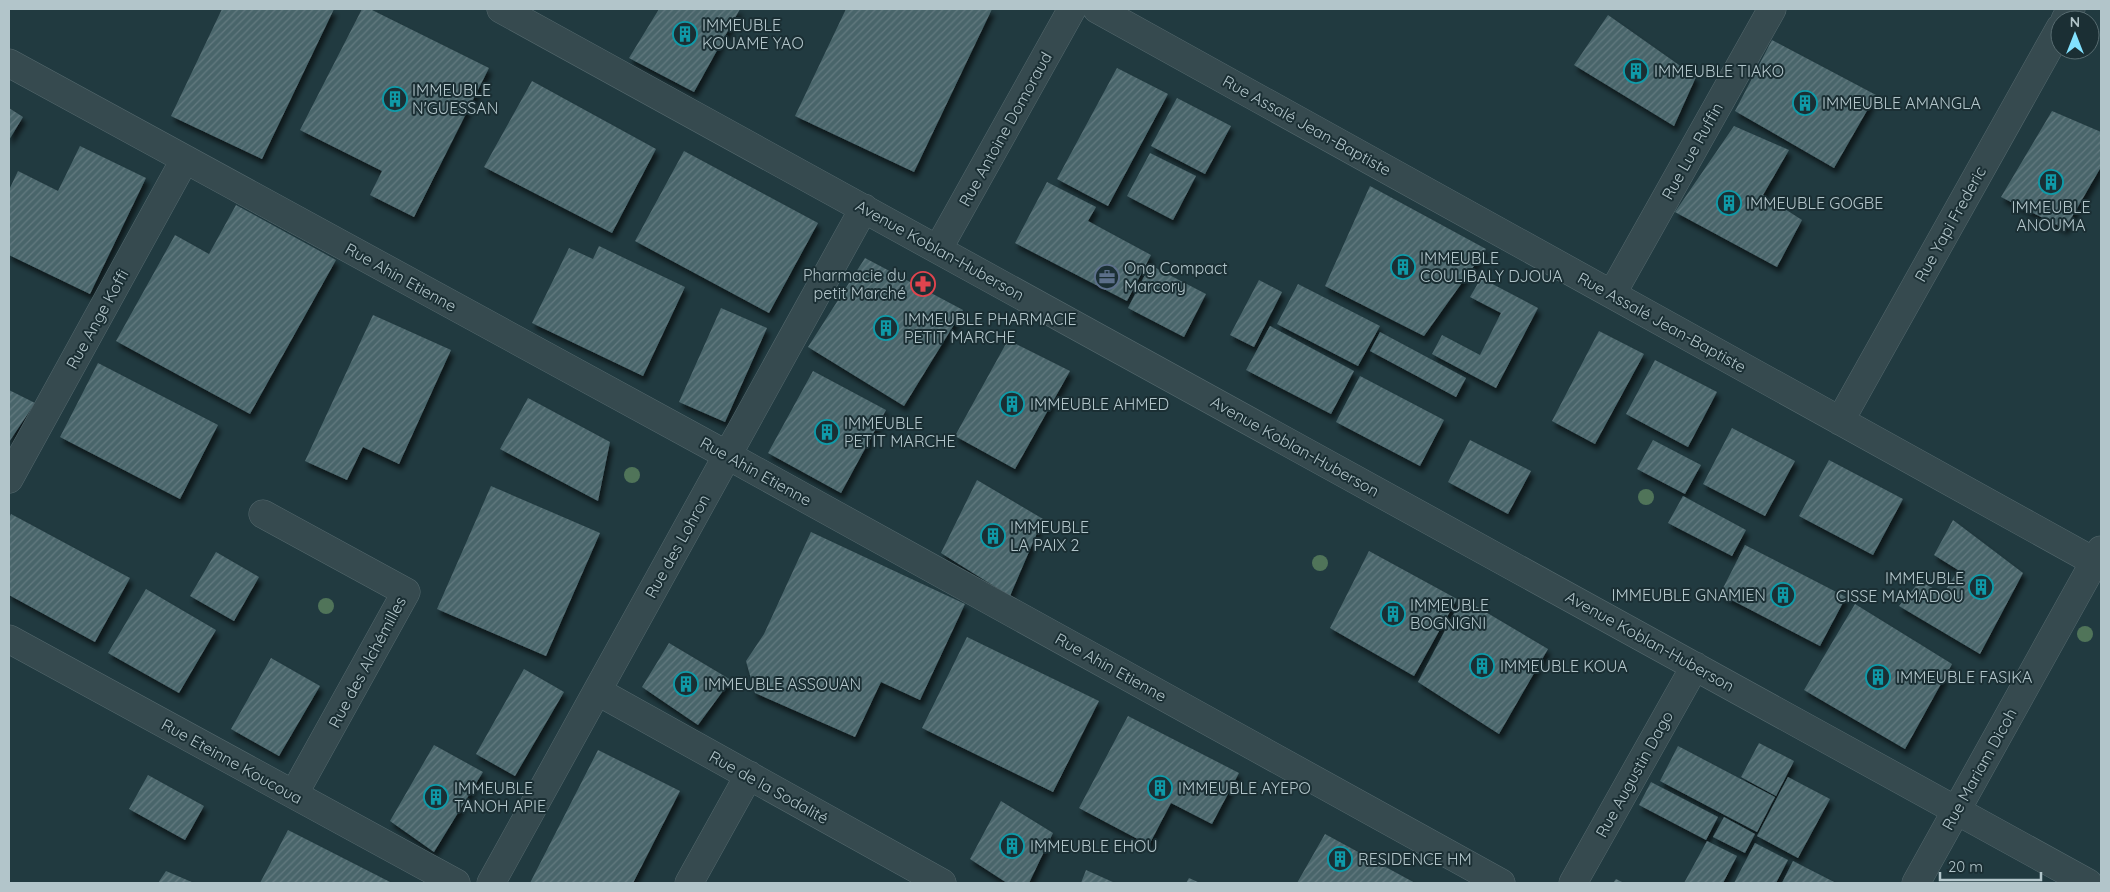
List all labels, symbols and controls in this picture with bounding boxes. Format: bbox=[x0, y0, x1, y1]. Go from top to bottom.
north arrow bbox=[2050, 10, 2100, 60]
text: N bbox=[2070, 13, 2080, 31]
place label: IMMEUBLE KOUAME YAO bbox=[702, 15, 804, 53]
building icon: IMMEUBLE KOUAME YAO bbox=[672, 21, 698, 47]
street label: Rue Antoine Domoraud bbox=[954, 48, 1056, 210]
building icon: IMMEUBLE TIAKO bbox=[1623, 58, 1649, 84]
place label: IMMEUBLE TIAKO bbox=[1654, 61, 1784, 81]
street label: Rue Assalé Jean-Baptiste bbox=[1219, 70, 1395, 180]
place label: IMMEUBLE N'GUESSAN bbox=[412, 80, 498, 118]
building icon: IMMEUBLE N'GUESSAN bbox=[382, 86, 408, 112]
building icon: IMMEUBLE AMANGLA bbox=[1792, 90, 1818, 116]
place label: IMMEUBLE AMANGLA bbox=[1822, 93, 1981, 113]
street label: Rue Lue Ruffin bbox=[1657, 99, 1727, 203]
street label: Rue Yapi Frederic bbox=[1910, 163, 1990, 285]
building icon: IMMEUBLE ANOUMA bbox=[2038, 169, 2064, 195]
building icon: IMMEUBLE GOGBE bbox=[1716, 190, 1742, 216]
place label: IMMEUBLE GOGBE bbox=[1746, 193, 1883, 213]
street label: Avenue Koblan-Huberson bbox=[852, 195, 1028, 305]
place label: IMMEUBLE ANOUMA bbox=[2012, 197, 2090, 235]
street label: Rue Ahin Etienne bbox=[342, 238, 460, 316]
place label: IMMEUBLE COULIBALY DJOUA bbox=[1420, 248, 1563, 286]
building icon: IMMEUBLE COULIBALY DJOUA bbox=[1390, 254, 1416, 280]
place label: Ong Compact Marcory bbox=[1124, 258, 1228, 296]
office icon: Ong Compact Marcory bbox=[1094, 264, 1120, 290]
place label: Pharmacie du petit Marché bbox=[803, 265, 906, 303]
street label: Rue Ange Koffi bbox=[61, 266, 133, 372]
street label: Rue Assalé Jean-Baptiste bbox=[1574, 267, 1750, 377]
pharmacy icon: Pharmacie du petit Marché bbox=[910, 271, 936, 297]
place label: IMMEUBLE PHARMACIE PETIT MARCHE bbox=[904, 309, 1077, 347]
building icon: IMMEUBLE PHARMACIE PETIT MARCHE bbox=[873, 315, 899, 341]
building icon: IMMEUBLE AHMED bbox=[999, 391, 1025, 417]
street label: Avenue Koblan-Huberson bbox=[1207, 391, 1383, 501]
place label: IMMEUBLE AHMED bbox=[1030, 394, 1169, 414]
place label: IMMEUBLE PETIT MARCHE bbox=[844, 413, 956, 451]
building icon: IMMEUBLE PETIT MARCHE bbox=[814, 419, 840, 445]
street label: Rue Ahin Etienne bbox=[697, 432, 815, 510]
street label: Rue des Lohron bbox=[640, 491, 714, 601]
place label: IMMEUBLE LA PAIX 2 bbox=[1010, 517, 1089, 555]
building icon: IMMEUBLE LA PAIX 2 bbox=[980, 523, 1006, 549]
place label: IMMEUBLE CISSE MAMADOU bbox=[1836, 568, 1964, 606]
building icon: IMMEUBLE CISSE MAMADOU bbox=[1968, 574, 1994, 600]
building icon: IMMEUBLE GNAMIEN bbox=[1770, 582, 1796, 608]
place label: IMMEUBLE GNAMIEN bbox=[1612, 585, 1766, 605]
street label: Avenue Koblan-Huberson bbox=[1562, 586, 1738, 696]
street label: Rue des Alchémilles bbox=[324, 593, 410, 731]
place label: IMMEUBLE BOGNIGNI bbox=[1410, 595, 1489, 633]
building icon: IMMEUBLE BOGNIGNI bbox=[1380, 601, 1406, 627]
street label: Rue Ahin Etienne bbox=[1052, 628, 1170, 706]
building icon: IMMEUBLE KOUA bbox=[1469, 653, 1495, 679]
place label: IMMEUBLE KOUA bbox=[1500, 656, 1628, 676]
building icon: IMMEUBLE FASIKA bbox=[1865, 664, 1891, 690]
place label: IMMEUBLE FASIKA bbox=[1896, 667, 2032, 687]
building icon: IMMEUBLE ASSOUAN bbox=[673, 671, 699, 697]
place label: IMMEUBLE ASSOUAN bbox=[704, 674, 861, 694]
street label: Rue Mariam Dicoh bbox=[1937, 705, 2021, 833]
street label: Rue Augustin Dago bbox=[1591, 707, 1677, 841]
street label: Rue Eteinne Koucoua bbox=[158, 714, 306, 808]
street label: Rue de la Sodalité bbox=[706, 746, 832, 828]
building icon: IMMEUBLE AYEPO bbox=[1147, 775, 1173, 801]
place label: IMMEUBLE TANOH APIE bbox=[454, 778, 546, 816]
place label: IMMEUBLE AYEPO bbox=[1178, 778, 1311, 798]
building icon: IMMEUBLE TANOH APIE bbox=[423, 784, 449, 810]
building icon: IMMEUBLE EHOU bbox=[999, 833, 1025, 859]
place label: IMMEUBLE EHOU bbox=[1030, 836, 1158, 856]
building icon: RESIDENCE HM bbox=[1327, 846, 1353, 872]
place label: RESIDENCE HM bbox=[1358, 849, 1472, 869]
scale bar bbox=[1940, 850, 2041, 882]
text: 20 m bbox=[1948, 857, 1983, 876]

